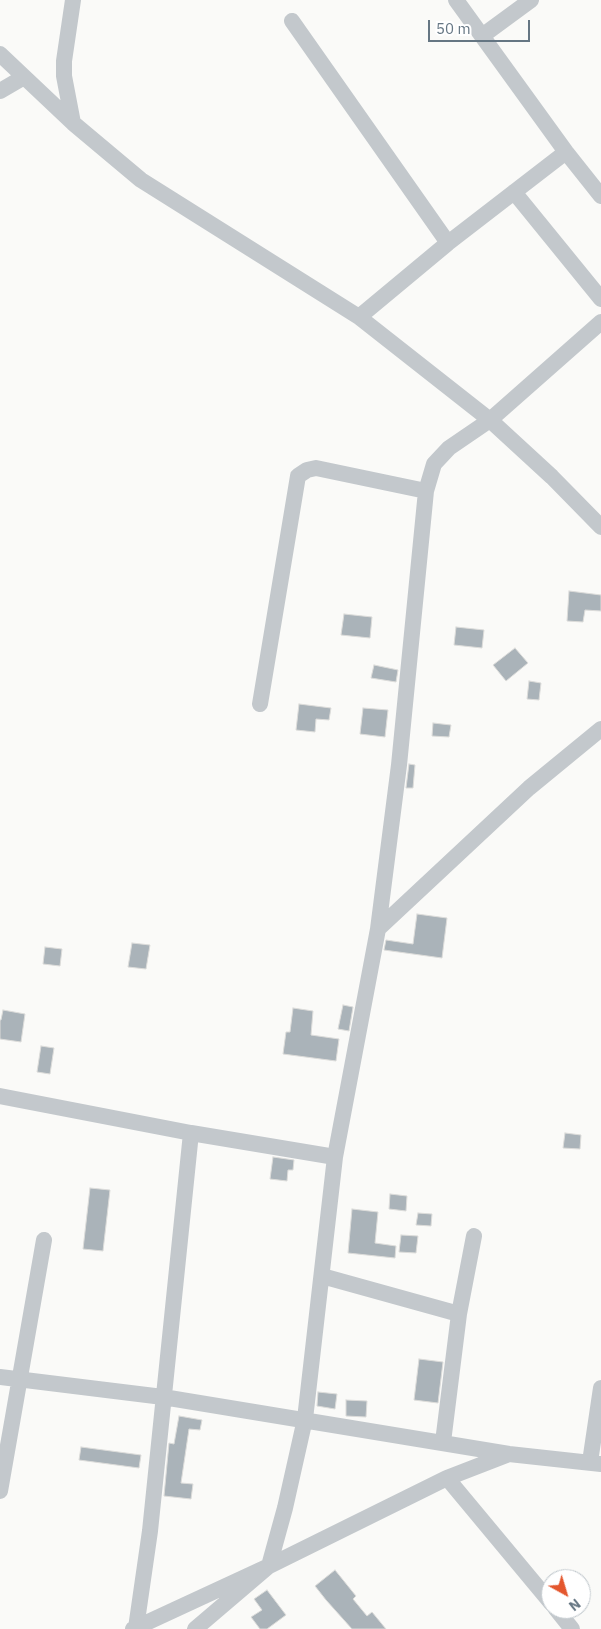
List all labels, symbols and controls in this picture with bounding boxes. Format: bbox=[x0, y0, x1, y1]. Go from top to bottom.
scale bar bbox=[431, 10, 534, 42]
text: 50 m bbox=[436, 19, 471, 38]
north arrow bbox=[541, 1569, 591, 1619]
text: N bbox=[565, 1595, 584, 1615]

